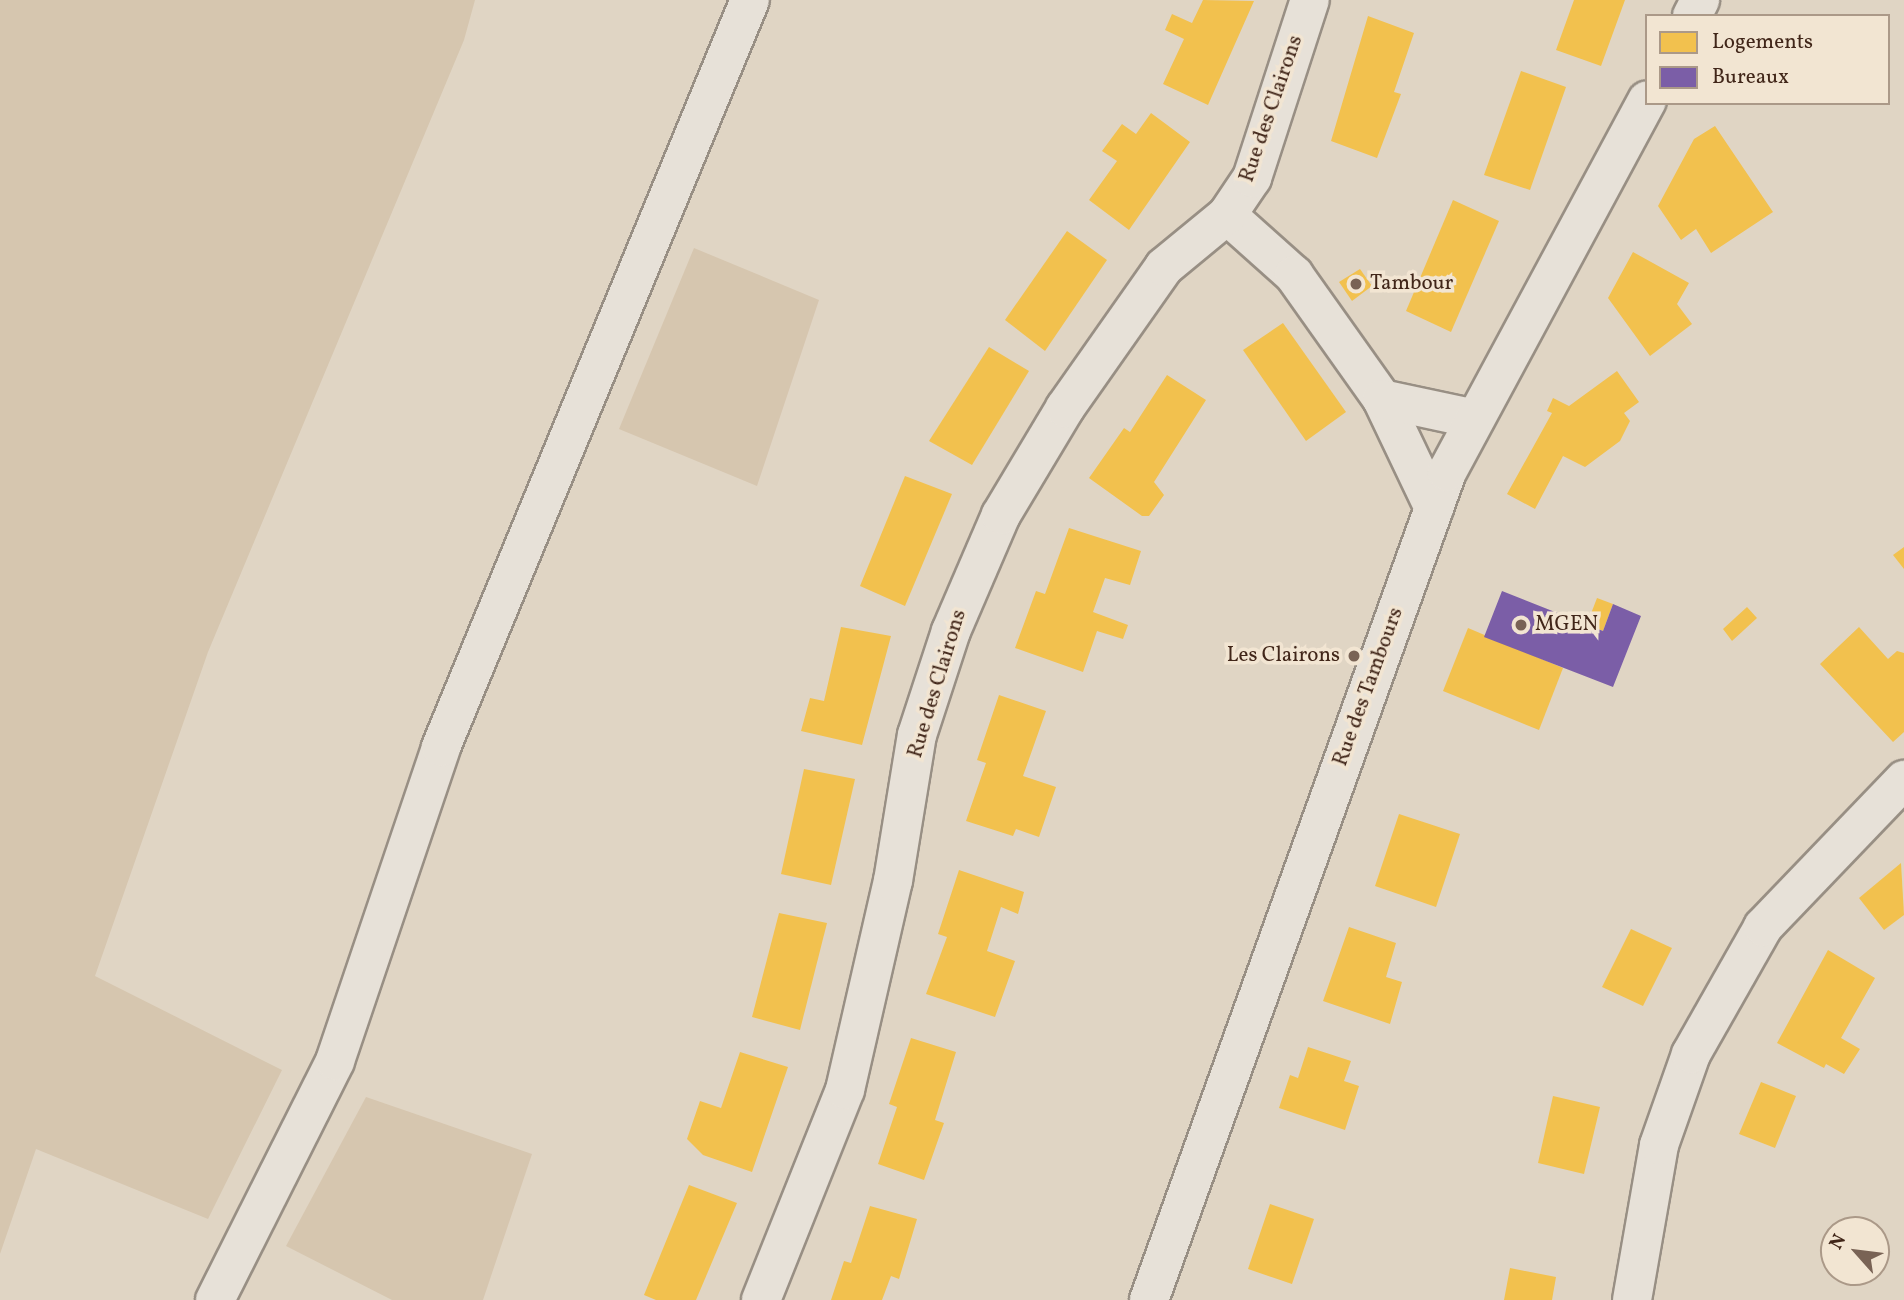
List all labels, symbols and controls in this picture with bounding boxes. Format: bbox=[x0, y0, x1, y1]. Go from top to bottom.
legend bbox=[1645, 14, 1890, 105]
text: Logements bbox=[1712, 28, 1813, 57]
street label: Rue des Clairons bbox=[1235, 32, 1309, 186]
text: Bureaux bbox=[1712, 63, 1789, 92]
place label: Tambour bbox=[1370, 271, 1453, 297]
marker: Tambour bbox=[1348, 276, 1364, 292]
street label: Rue des Tambours bbox=[1328, 604, 1410, 770]
street label: Rue des Clairons bbox=[903, 607, 973, 761]
place label: MGEN bbox=[1535, 612, 1598, 638]
marker: MGEN bbox=[1513, 617, 1529, 633]
place label: Les Clairons bbox=[1227, 643, 1340, 669]
marker: Les Clairons bbox=[1346, 648, 1362, 664]
north arrow bbox=[1820, 1216, 1890, 1286]
text: N bbox=[1824, 1230, 1853, 1254]

